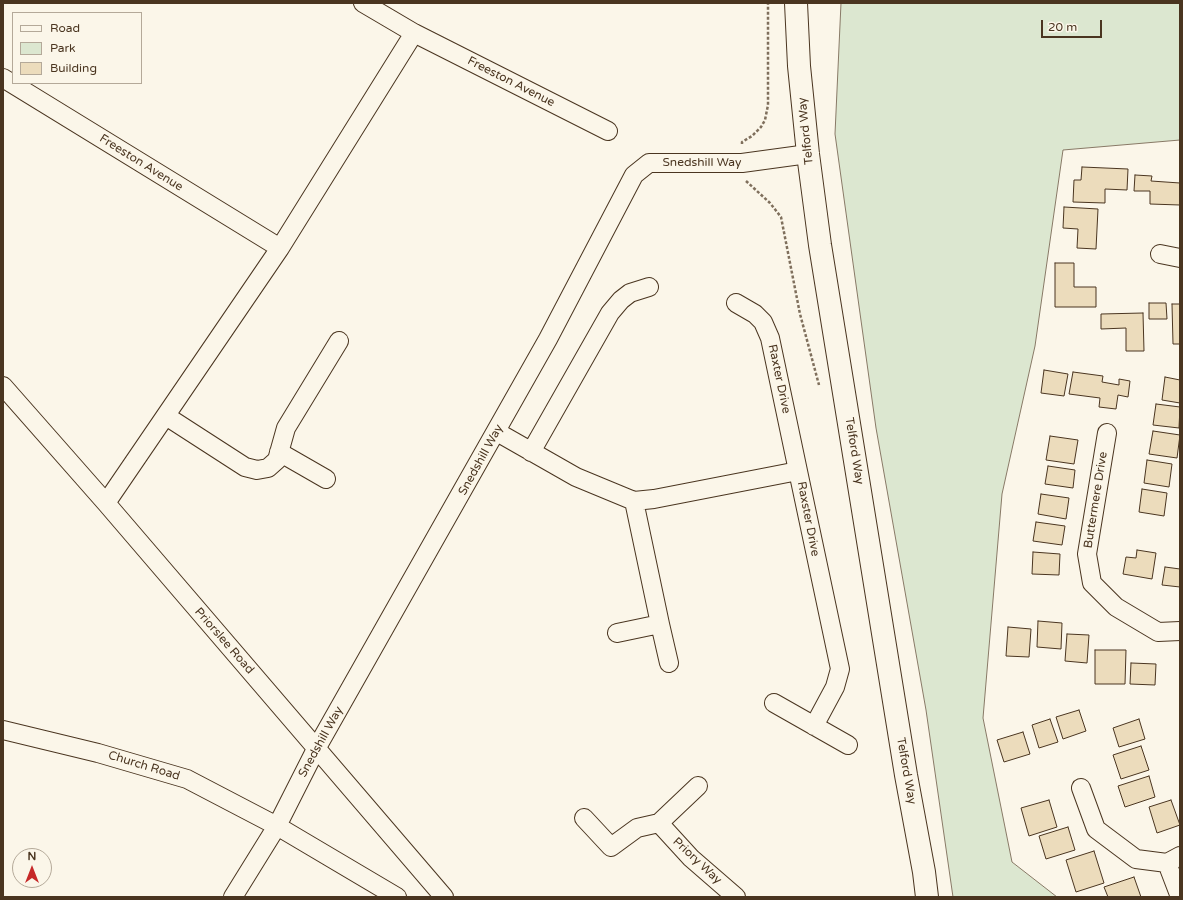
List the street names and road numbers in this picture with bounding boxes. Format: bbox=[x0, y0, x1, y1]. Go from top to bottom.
street label: Freeston Avenue bbox=[465, 54, 557, 110]
street label: Telford Way bbox=[795, 97, 817, 165]
street label: Freeston Avenue bbox=[97, 131, 185, 195]
street label: Snedshill Way bbox=[663, 156, 741, 170]
street label: Raxter Drive bbox=[765, 343, 793, 415]
street label: Telford Way bbox=[842, 416, 866, 486]
street label: Snedshill Way bbox=[456, 422, 506, 498]
street label: Buttermere Drive bbox=[1081, 451, 1111, 549]
street label: Raxster Drive bbox=[794, 480, 822, 558]
street label: Priorslee Road bbox=[191, 605, 257, 677]
street label: Snedshill Way bbox=[296, 704, 346, 780]
street label: Telford Way bbox=[893, 736, 919, 806]
street label: Church Road bbox=[106, 748, 182, 784]
street label: Priory Way bbox=[670, 835, 724, 887]

